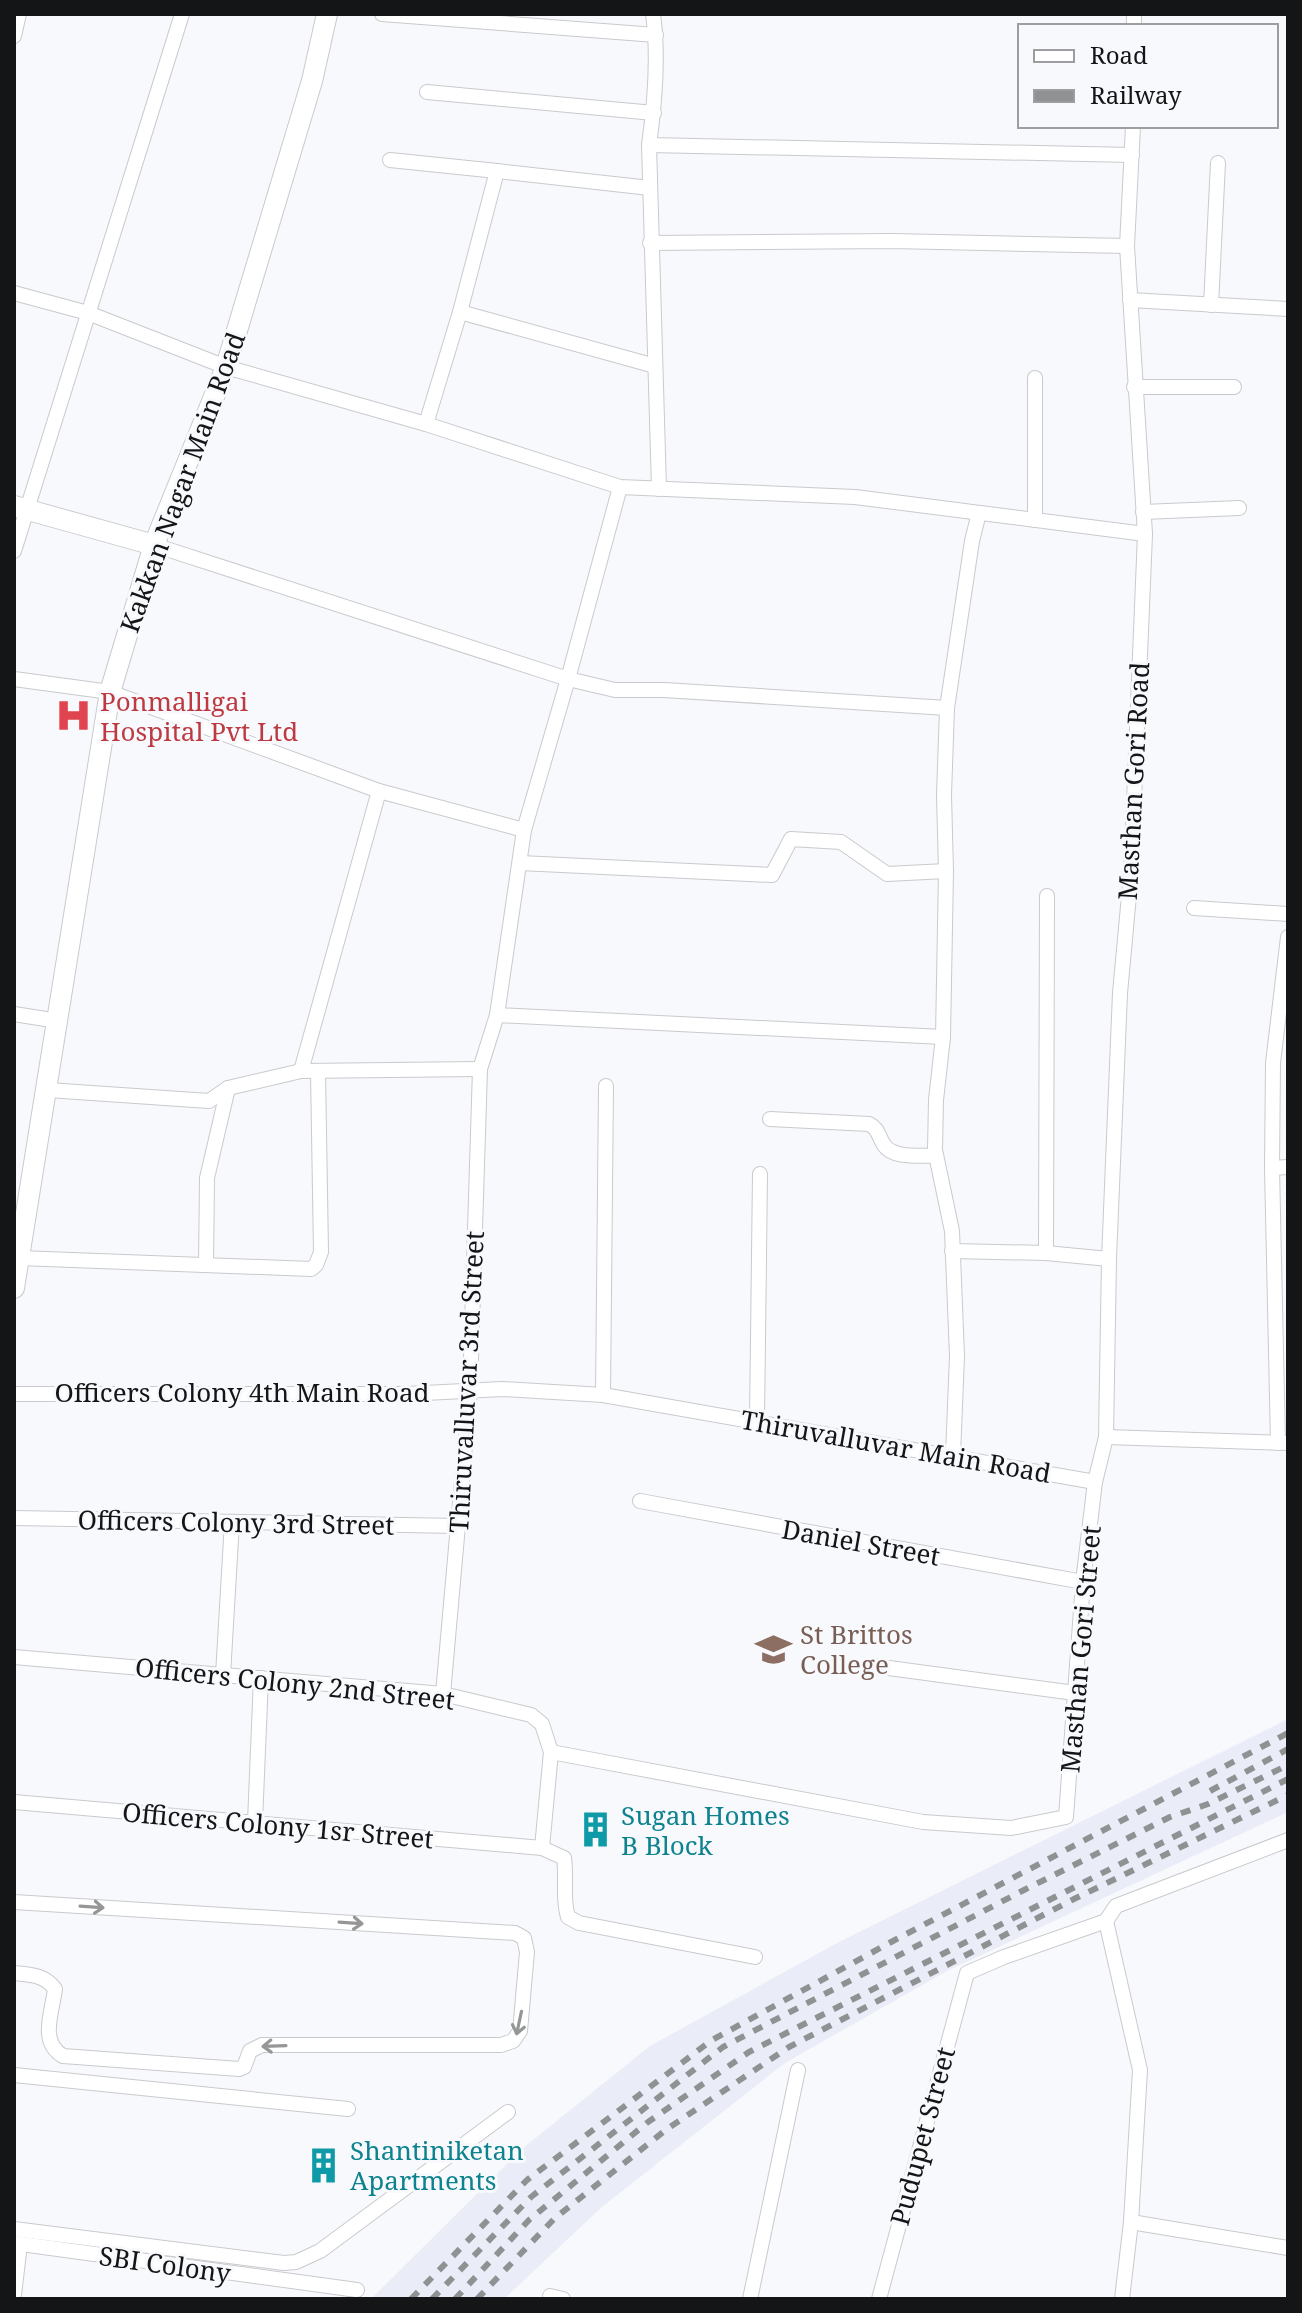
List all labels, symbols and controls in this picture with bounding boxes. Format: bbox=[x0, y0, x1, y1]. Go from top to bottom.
legend bbox=[1018, 24, 1278, 128]
text: Road bbox=[1090, 38, 1148, 71]
text: Railway bbox=[1090, 78, 1182, 111]
street label: Kakkan Nagar Main Road bbox=[111, 327, 253, 637]
street label: Masthan Gori Road bbox=[1109, 661, 1157, 901]
place label: Ponmalligai Hospital Pvt Ltd bbox=[100, 683, 298, 749]
hospital icon: Ponmalligai Hospital Pvt Ltd bbox=[55, 697, 93, 735]
street label: Thiruvalluvar 3rd Street bbox=[440, 1230, 492, 1534]
street label: Officers Colony 4th Main Road bbox=[55, 1374, 430, 1410]
street label: Thiruvalluvar Main Road bbox=[738, 1401, 1054, 1491]
street label: Officers Colony 3rd Street bbox=[77, 1501, 395, 1543]
street label: Daniel Street bbox=[779, 1510, 943, 1574]
street label: Masthan Gori Street bbox=[1051, 1524, 1109, 1774]
place label: St Brittos College bbox=[800, 1616, 913, 1682]
school or university icon: St Brittos College bbox=[755, 1630, 793, 1668]
street label: Officers Colony 2nd Street bbox=[133, 1648, 457, 1718]
street label: Officers Colony 1sr Street bbox=[121, 1793, 435, 1857]
place label: Sugan Homes B Block bbox=[621, 1797, 790, 1863]
building icon: Sugan Homes B Block bbox=[576, 1811, 614, 1849]
one-way arrow bbox=[78, 1900, 105, 1915]
one-way arrow bbox=[337, 1916, 364, 1931]
one-way arrow bbox=[511, 2009, 526, 2035]
one-way arrow bbox=[261, 2038, 288, 2053]
street label: Pudupet Street bbox=[881, 2043, 963, 2229]
place label: Shantiniketan Apartments bbox=[350, 2132, 524, 2198]
building icon: Shantiniketan Apartments bbox=[305, 2146, 343, 2184]
street label: SBI Colony bbox=[97, 2237, 233, 2291]

